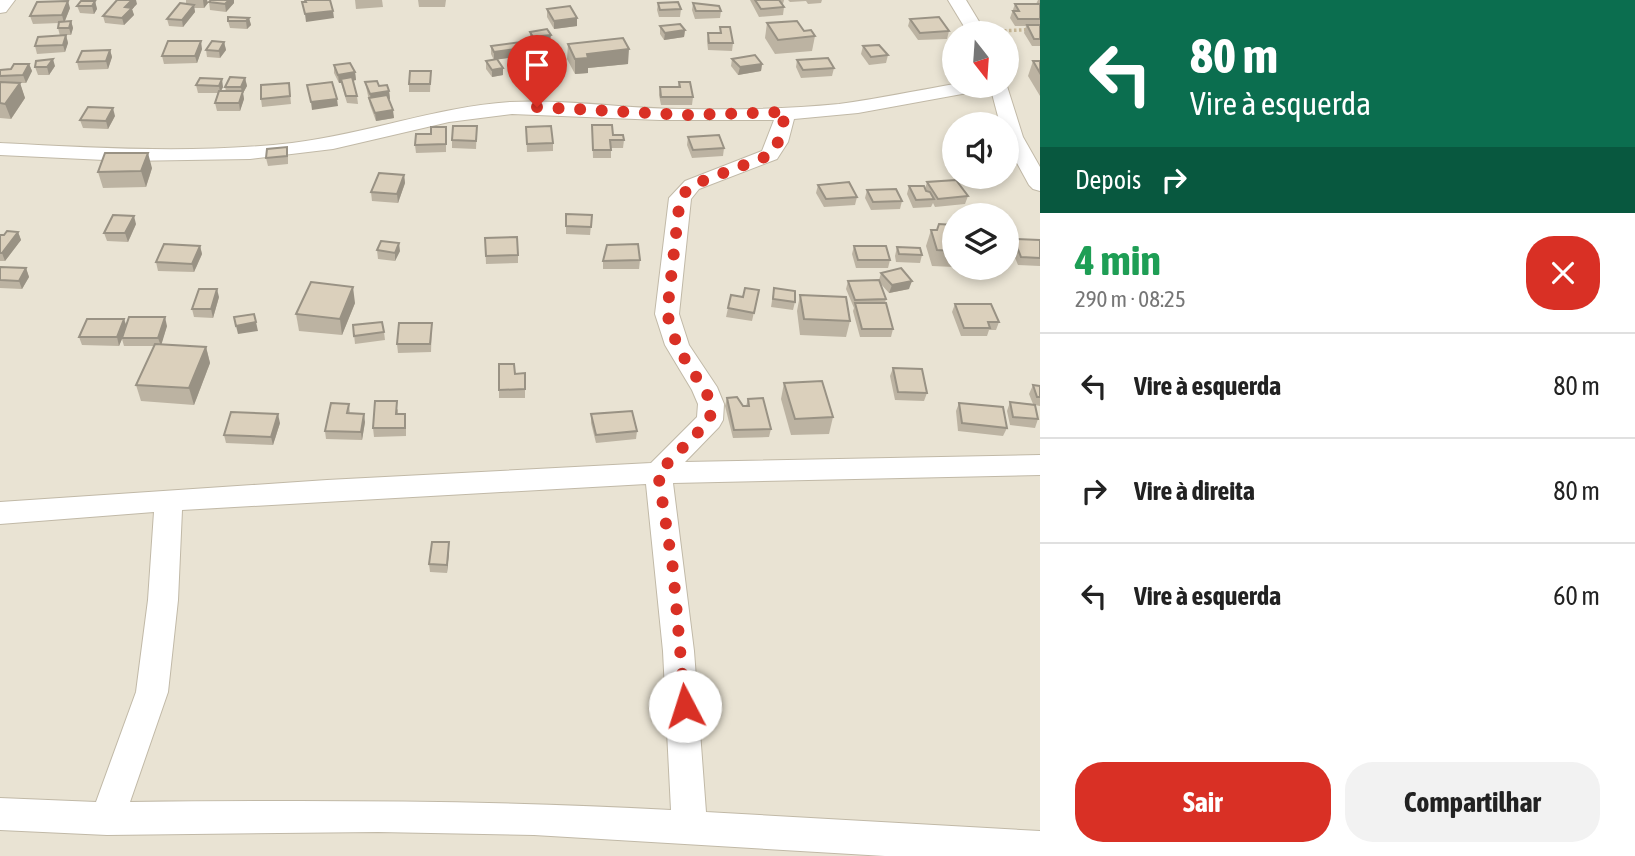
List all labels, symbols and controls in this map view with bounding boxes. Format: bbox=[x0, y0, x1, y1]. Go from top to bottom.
north arrow bbox=[942, 21, 1018, 98]
map controls bbox=[942, 21, 1019, 280]
text: 80 m bbox=[1190, 27, 1278, 83]
icon: left bbox=[1075, 28, 1166, 119]
pin bbox=[507, 35, 567, 107]
icon: arrive bbox=[518, 46, 556, 84]
text: Vire à esquerda bbox=[1190, 85, 1371, 122]
button: sound bbox=[942, 112, 1019, 189]
icon: right bbox=[1155, 161, 1193, 199]
text: Depois bbox=[1075, 165, 1141, 195]
button: layers bbox=[942, 203, 1019, 280]
text: 4 min bbox=[1075, 236, 1161, 284]
button: close bbox=[1526, 236, 1600, 310]
text: 290 m · 08:25 bbox=[1075, 286, 1186, 312]
icon: left bbox=[1075, 367, 1113, 405]
text: Vire à esquerda bbox=[1134, 371, 1281, 401]
text: 80 m bbox=[1553, 371, 1600, 401]
icon: right bbox=[1075, 472, 1113, 510]
text: Vire à direita bbox=[1134, 476, 1255, 506]
text: 80 m bbox=[1553, 476, 1600, 506]
icon: left bbox=[1075, 577, 1113, 615]
text: Vire à esquerda bbox=[1134, 581, 1281, 611]
text: 60 m bbox=[1553, 581, 1600, 611]
position arrow bbox=[648, 669, 722, 743]
button: Sair bbox=[1075, 762, 1331, 842]
button: Compartilhar bbox=[1345, 762, 1600, 842]

